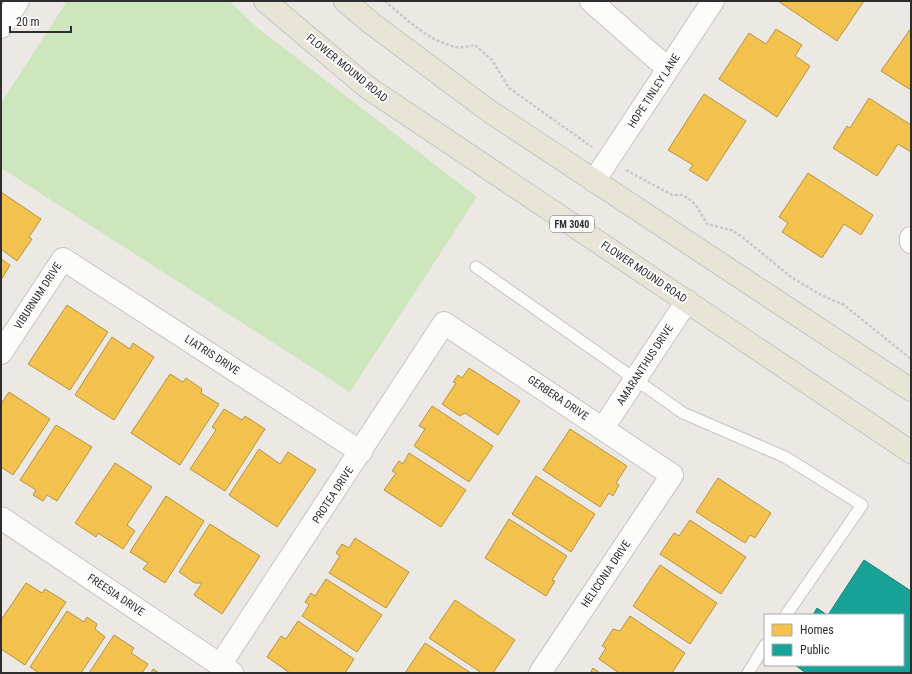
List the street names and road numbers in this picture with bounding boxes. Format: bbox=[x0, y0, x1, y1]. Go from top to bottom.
street label: FLOWER MOUND ROAD bbox=[304, 31, 390, 105]
street label: HOPE TINLEY LANE bbox=[625, 51, 683, 130]
road number: FM 3040 bbox=[550, 216, 594, 232]
street label: FLOWER MOUND ROAD bbox=[599, 238, 689, 306]
street label: VIBURNUM DRIVE bbox=[12, 260, 65, 332]
street label: AMARANTHUS DRIVE bbox=[614, 322, 676, 408]
street label: LIATRIS DRIVE bbox=[182, 332, 242, 378]
street label: GERBERA DRIVE bbox=[525, 373, 591, 423]
street label: PROTEA DRIVE bbox=[310, 464, 356, 526]
street label: HELICONIA DRIVE bbox=[579, 538, 634, 610]
street label: FREESIA DRIVE bbox=[85, 571, 147, 619]

